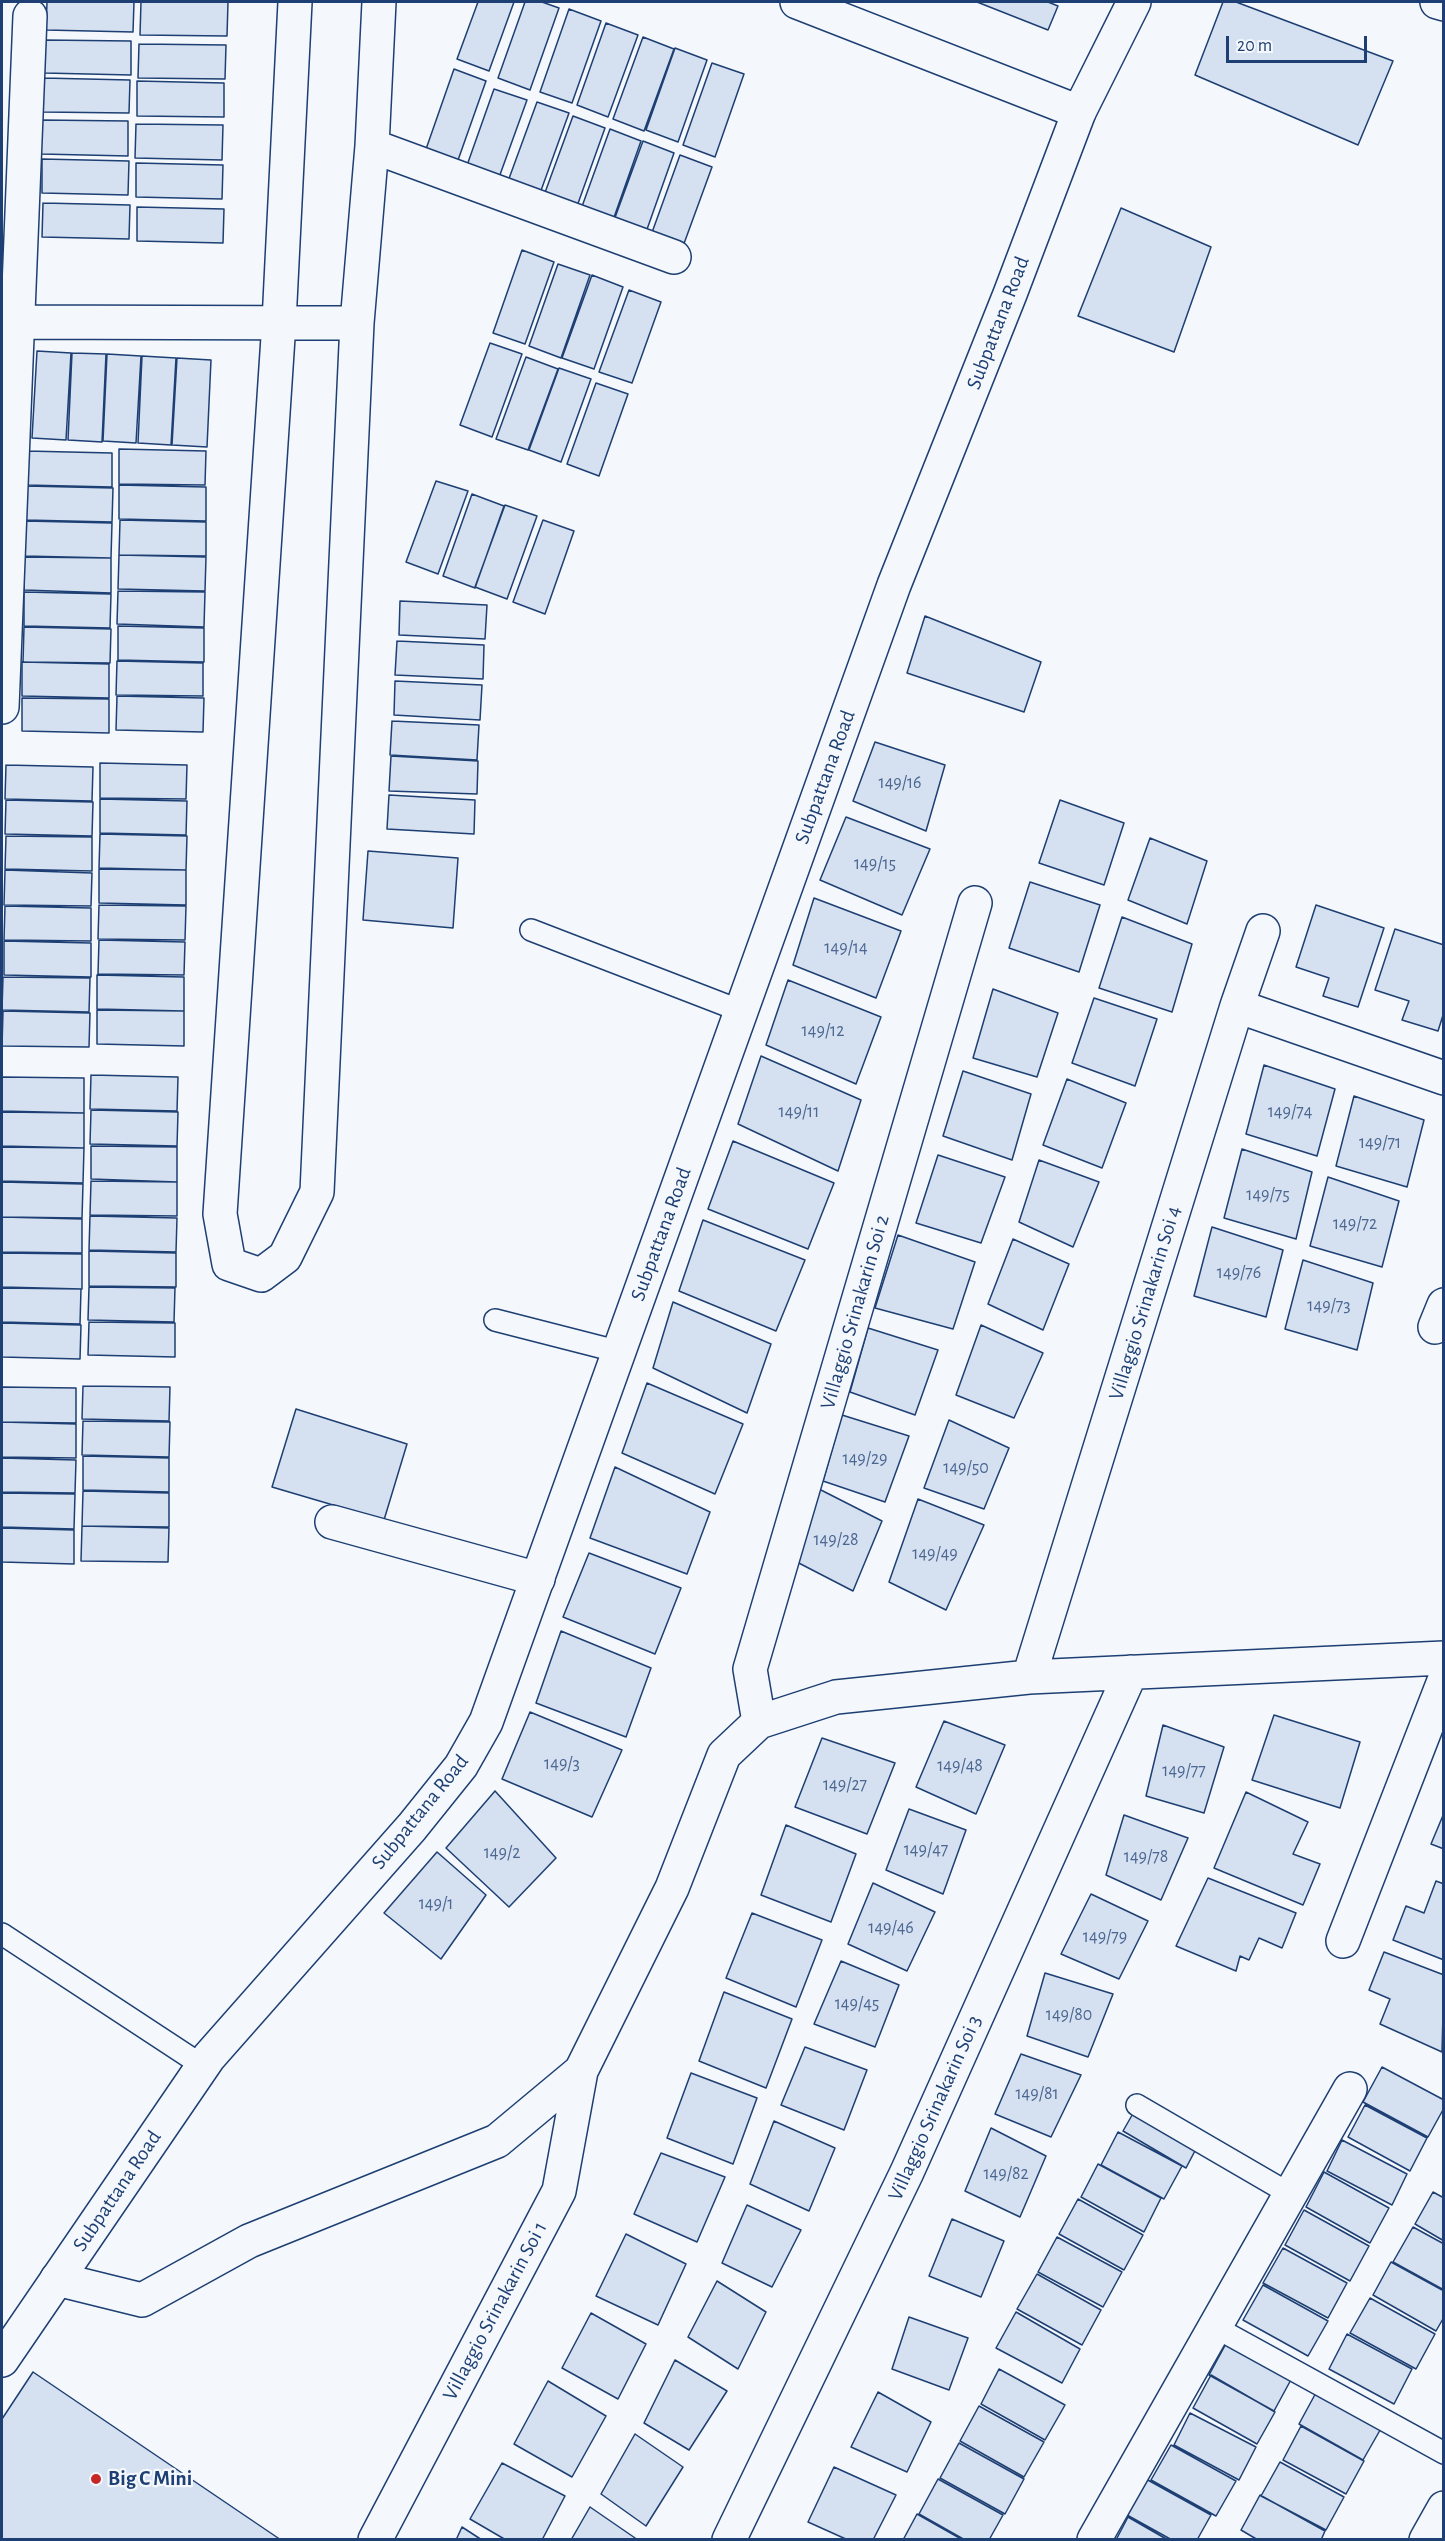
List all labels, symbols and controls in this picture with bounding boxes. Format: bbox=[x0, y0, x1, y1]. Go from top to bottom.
scale bar bbox=[1229, 24, 1370, 62]
text: 20 m bbox=[1237, 37, 1272, 55]
street label: Subpattana Road bbox=[961, 253, 1035, 393]
street label: Subpattana Road bbox=[789, 707, 861, 847]
house number: 149/16 bbox=[878, 772, 922, 794]
house number: 149/15 bbox=[854, 853, 896, 875]
house number: 149/14 bbox=[824, 937, 868, 959]
house number: 149/12 bbox=[802, 1020, 844, 1042]
house number: 149/11 bbox=[779, 1101, 819, 1123]
house number: 149/74 bbox=[1268, 1101, 1312, 1123]
house number: 149/71 bbox=[1359, 1132, 1401, 1154]
street label: Subpattana Road bbox=[625, 1164, 697, 1304]
house number: 149/75 bbox=[1246, 1184, 1290, 1206]
street label: Villaggio Srinakarin Soi 4 bbox=[1103, 1203, 1187, 1403]
street label: Villaggio Srinakarin Soi 2 bbox=[815, 1212, 895, 1412]
house number: 149/72 bbox=[1333, 1213, 1377, 1235]
house number: 149/76 bbox=[1217, 1262, 1261, 1284]
house number: 149/73 bbox=[1307, 1295, 1351, 1317]
house number: 149/29 bbox=[842, 1448, 888, 1470]
house number: 149/50 bbox=[943, 1457, 989, 1479]
house number: 149/28 bbox=[813, 1529, 859, 1551]
house number: 149/49 bbox=[912, 1543, 958, 1565]
street label: Subpattana Road bbox=[366, 1749, 474, 1875]
house number: 149/3 bbox=[544, 1753, 580, 1775]
house number: 149/48 bbox=[937, 1755, 983, 1777]
house number: 149/77 bbox=[1162, 1760, 1206, 1782]
house number: 149/27 bbox=[823, 1774, 867, 1796]
house number: 149/47 bbox=[904, 1839, 948, 1861]
house number: 149/2 bbox=[484, 1842, 520, 1864]
house number: 149/78 bbox=[1124, 1846, 1168, 1868]
house number: 149/1 bbox=[419, 1893, 453, 1915]
house number: 149/46 bbox=[868, 1917, 914, 1939]
house number: 149/79 bbox=[1083, 1926, 1127, 1948]
house number: 149/45 bbox=[835, 1993, 879, 2015]
house number: 149/80 bbox=[1046, 2004, 1092, 2026]
street label: Villaggio Srinakarin Soi 3 bbox=[883, 2011, 987, 2205]
house number: 149/81 bbox=[1015, 2083, 1059, 2105]
street label: Subpattana Road bbox=[67, 2126, 167, 2256]
house number: 149/82 bbox=[983, 2163, 1029, 2185]
street label: Villaggio Srinakarin Soi 1 bbox=[437, 2217, 553, 2405]
place label: Big C Mini bbox=[108, 2466, 192, 2492]
marker: Big C Mini bbox=[89, 2472, 103, 2486]

